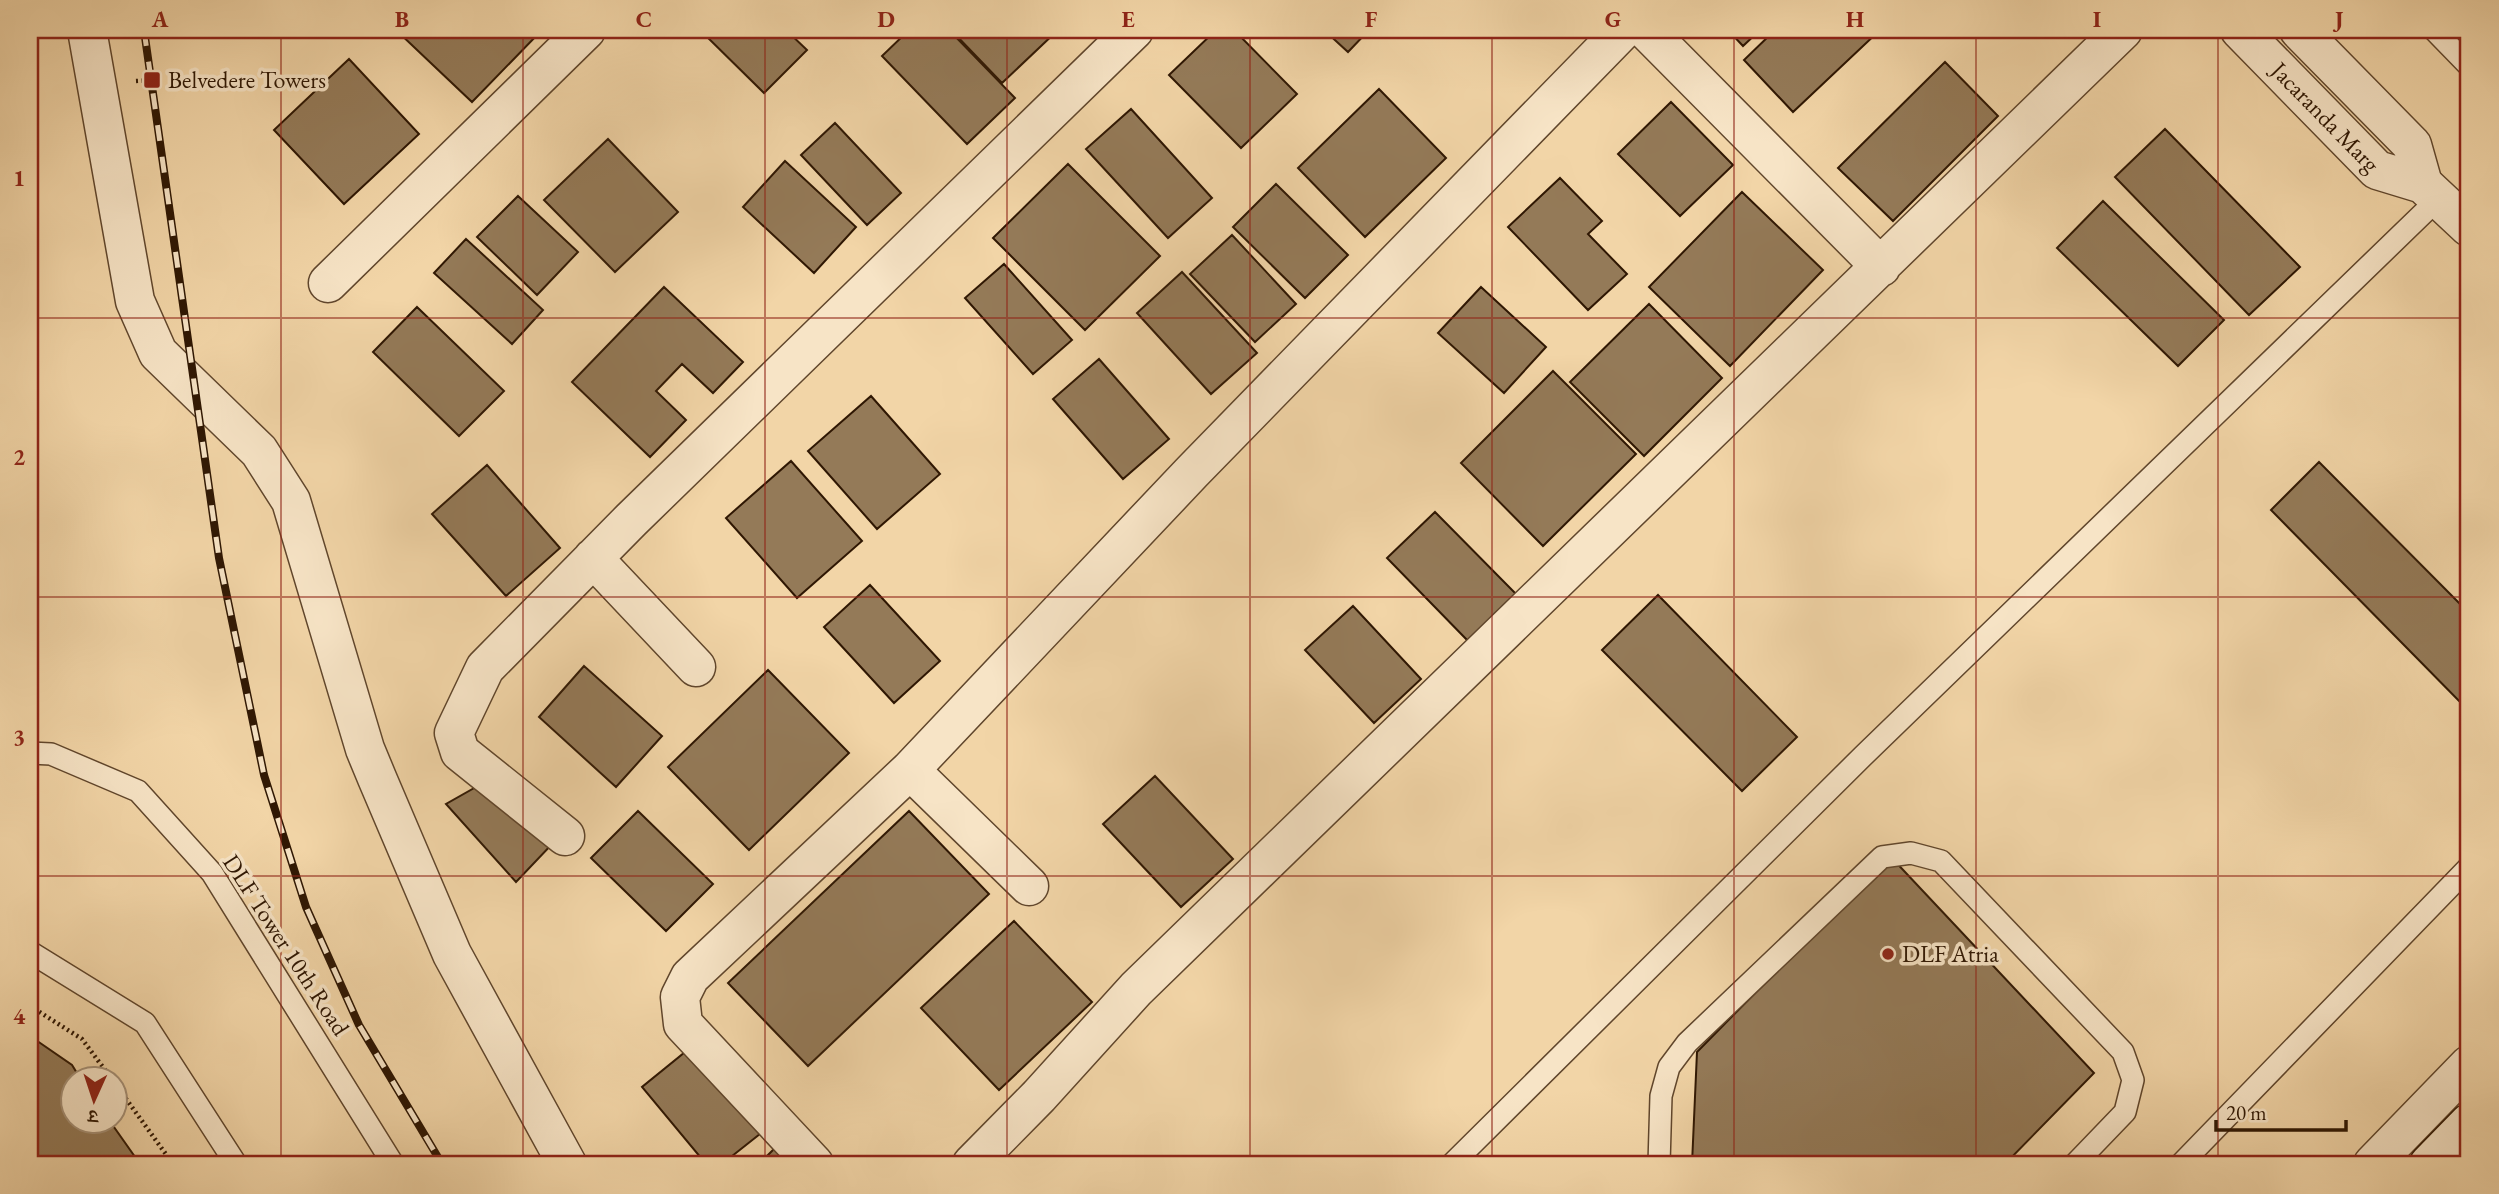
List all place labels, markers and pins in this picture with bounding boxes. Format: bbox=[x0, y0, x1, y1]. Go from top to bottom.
place label: Belvedere Towers bbox=[168, 64, 326, 95]
marker: Belvedere Towers bbox=[142, 70, 162, 90]
place label: DLF Atria bbox=[1902, 938, 1999, 969]
marker: DLF Atria bbox=[1880, 946, 1896, 962]

